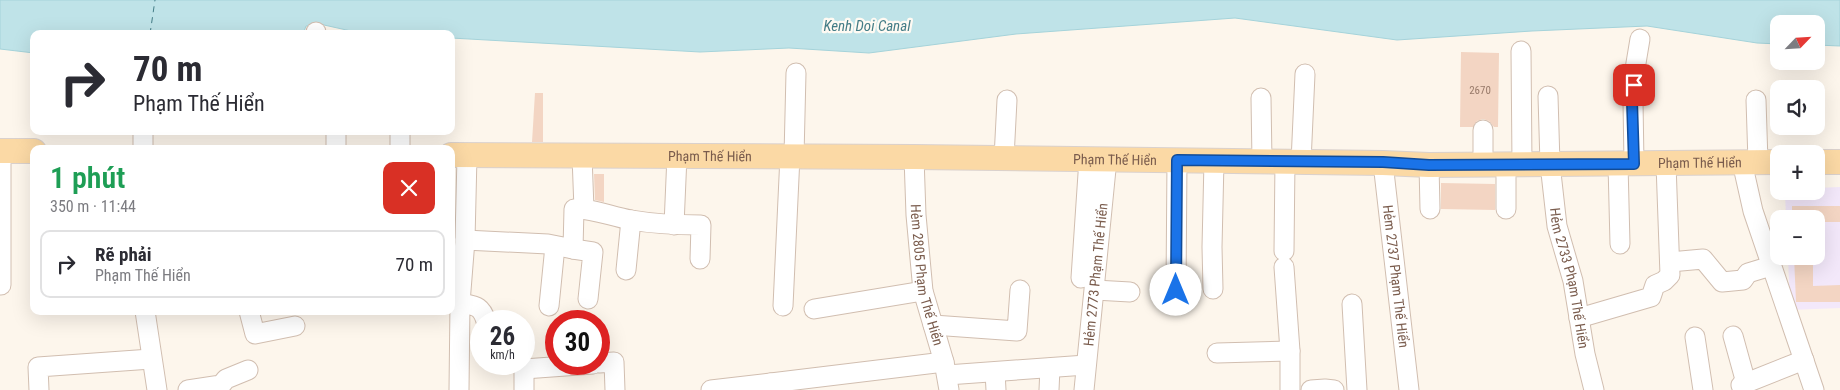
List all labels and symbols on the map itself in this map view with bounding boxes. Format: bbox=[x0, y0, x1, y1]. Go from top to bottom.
north arrow bbox=[1770, 15, 1825, 70]
water label: Kenh Doi Canal bbox=[824, 17, 911, 35]
pin bbox=[1613, 64, 1655, 106]
house number: 2670 bbox=[1469, 84, 1491, 97]
street label: Phạm Thế Hiển bbox=[668, 148, 752, 164]
street label: Phạm Thế Hiển bbox=[1073, 151, 1157, 168]
street label: Phạm Thế Hiển bbox=[1658, 154, 1742, 171]
street label: Hẻm 2773 Phạm Thế Hiển bbox=[1080, 202, 1111, 347]
street label: Hẻm 2805 Phạm Thế Hiển bbox=[908, 204, 947, 347]
street label: Hẻm 2737 Phạm Thế Hiển bbox=[1380, 204, 1412, 349]
street label: Hẻm 2733 Phạm Thế Hiển bbox=[1547, 207, 1592, 350]
position arrow bbox=[1149, 263, 1201, 315]
speed limit sign: 30 bbox=[545, 310, 610, 375]

